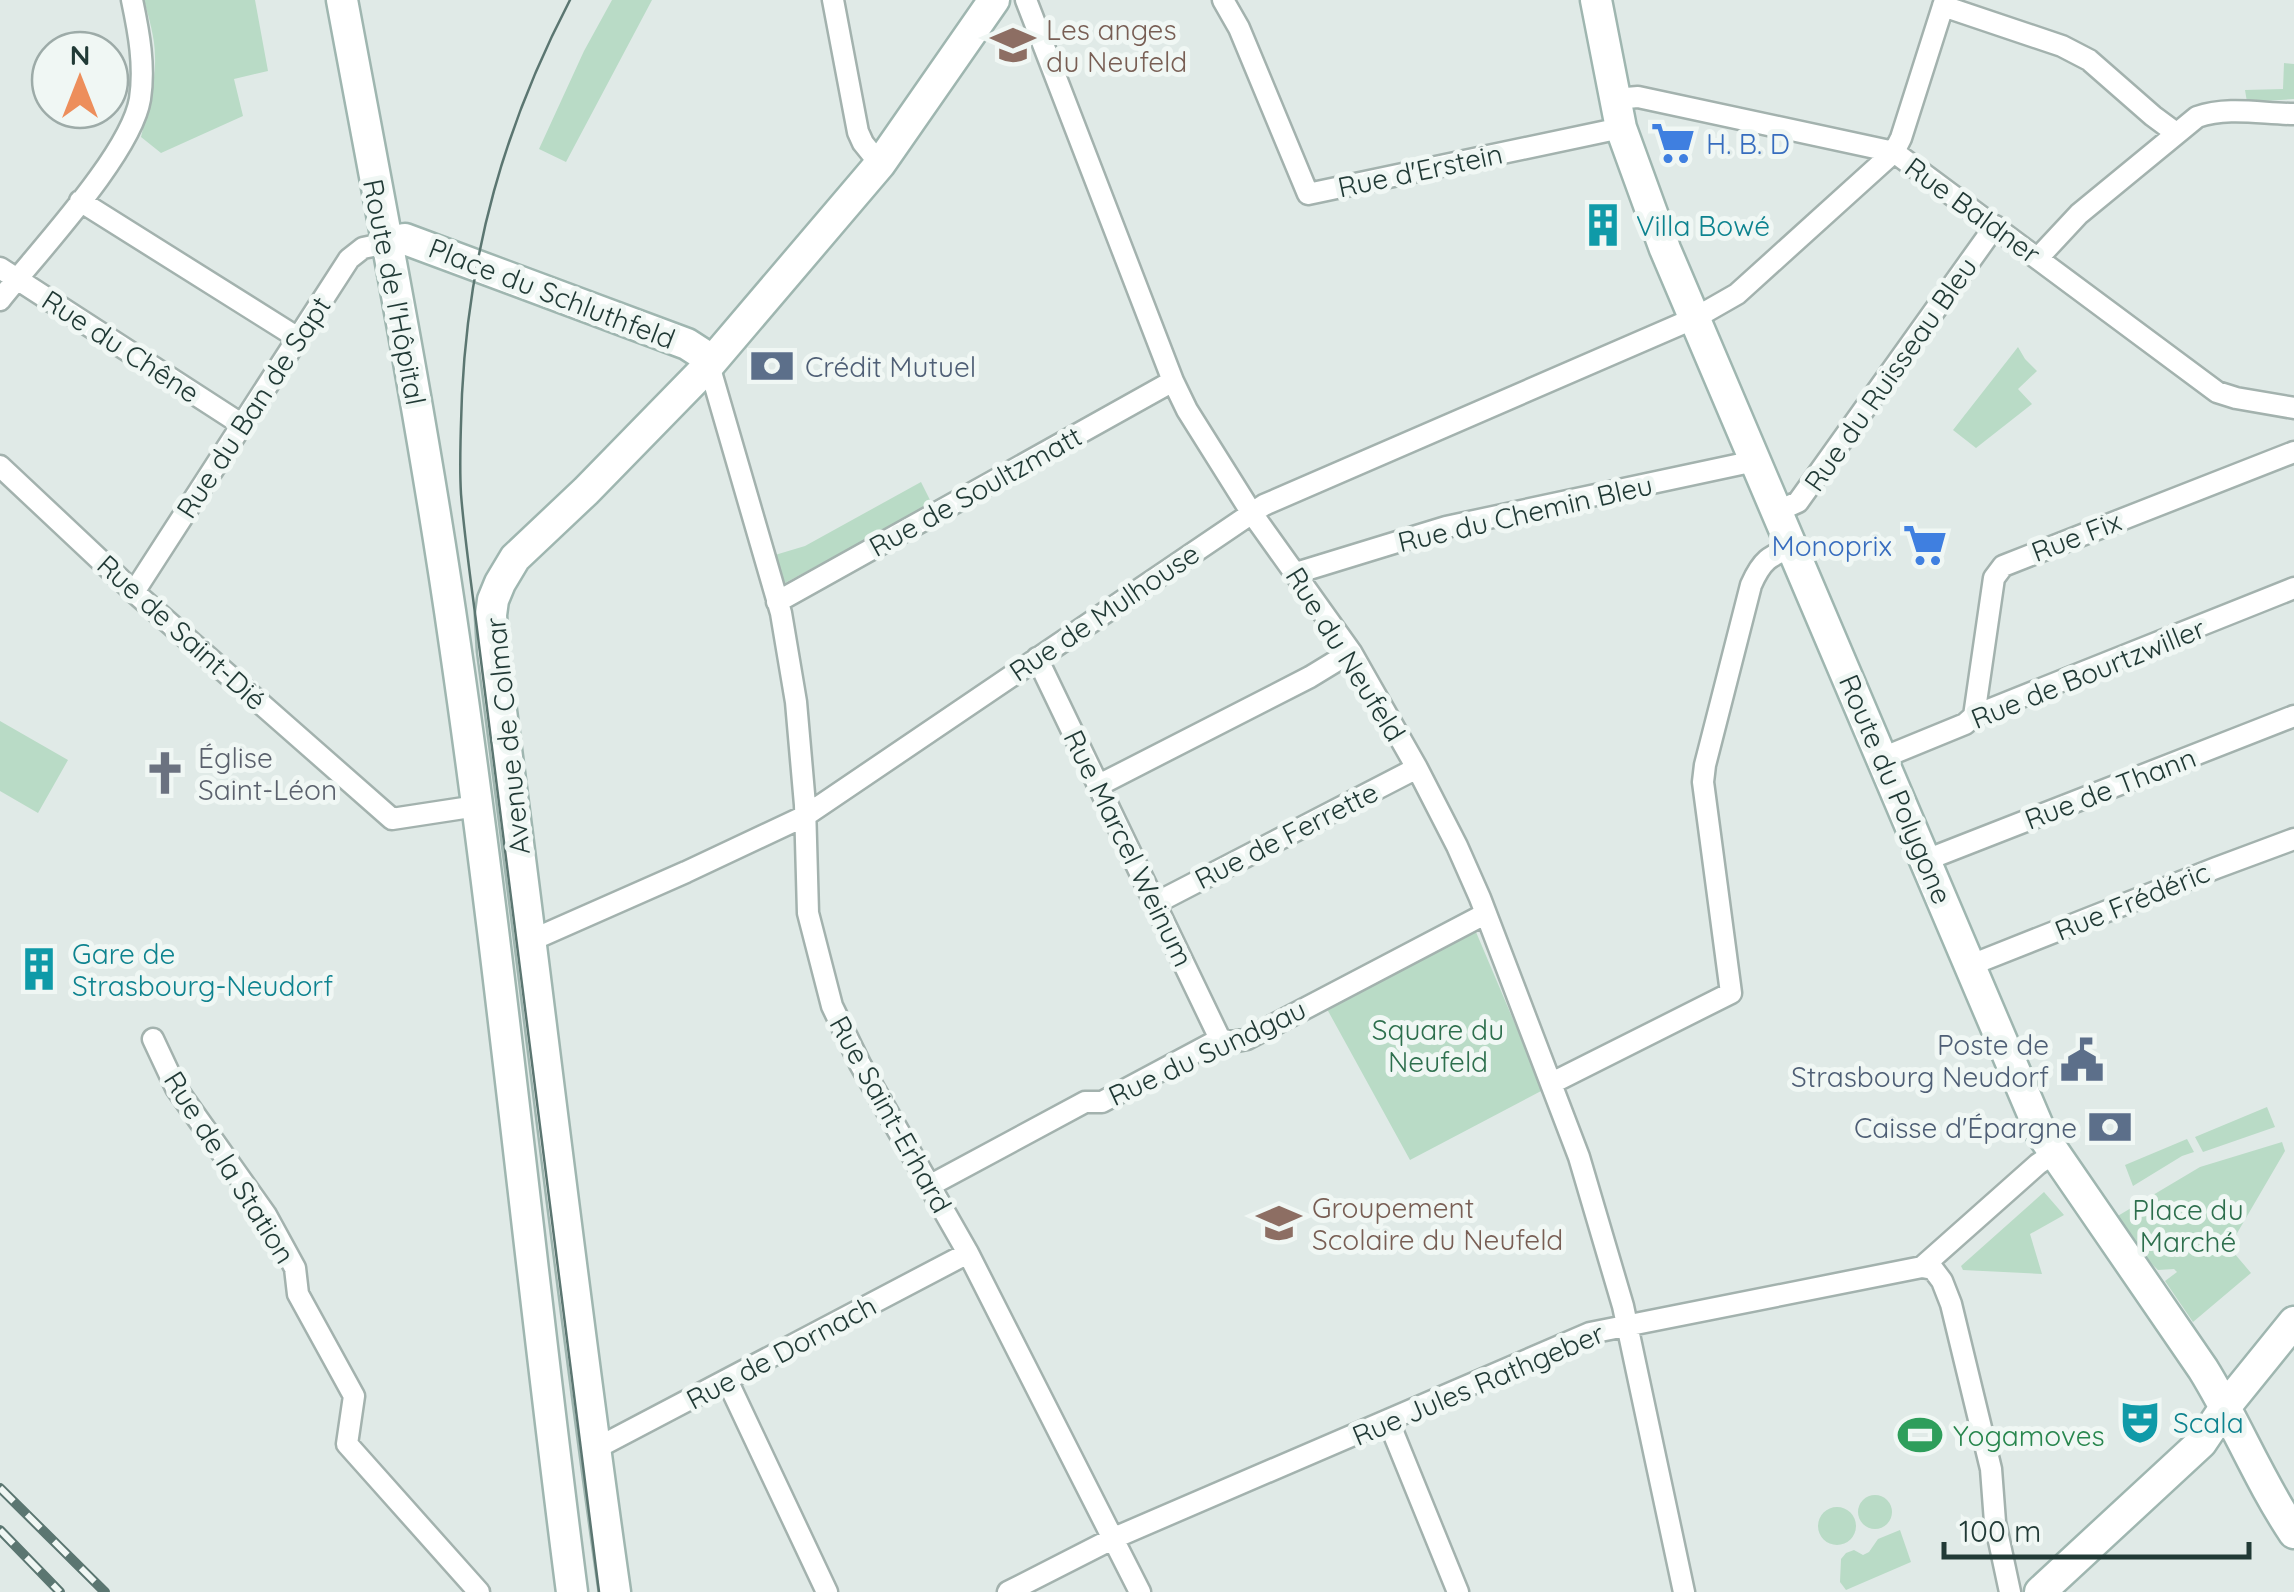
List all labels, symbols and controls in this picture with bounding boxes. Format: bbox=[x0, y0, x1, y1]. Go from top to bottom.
place label: Les anges du Neufeld bbox=[1046, 12, 1187, 79]
school or university icon: Les anges du Neufeld bbox=[989, 21, 1037, 69]
north arrow bbox=[30, 30, 130, 130]
text: N bbox=[70, 37, 90, 72]
supermarket icon: H. B. D bbox=[1649, 119, 1697, 167]
place label: H. B. D bbox=[1706, 126, 1790, 161]
street label: Rue d'Erstein bbox=[1334, 135, 1506, 205]
street label: Rue Baldner bbox=[1898, 149, 2048, 271]
street label: Route de l'Hôpital bbox=[356, 176, 434, 408]
building icon: Villa Bowé bbox=[1579, 201, 1627, 249]
place label: Villa Bowé bbox=[1636, 208, 1770, 243]
street label: Place du Schluthfeld bbox=[424, 230, 680, 356]
street label: Rue du Ruisseau Bleu bbox=[1796, 250, 1984, 498]
street label: Rue du Chêne bbox=[36, 282, 206, 410]
street label: Rue du Ban de Sapt bbox=[168, 289, 338, 525]
bank icon: Crédit Mutuel bbox=[748, 342, 796, 390]
place label: Crédit Mutuel bbox=[805, 349, 976, 384]
street label: Rue de Soultzmatt bbox=[863, 418, 1087, 564]
street label: Rue du Chemin Bleu bbox=[1394, 467, 1656, 559]
street label: Rue Fix bbox=[2026, 503, 2126, 569]
supermarket icon: Monoprix bbox=[1901, 521, 1949, 569]
place label: Monoprix bbox=[1772, 528, 1892, 563]
street label: Rue de Mulhouse bbox=[1002, 536, 1206, 688]
street label: Rue de Saint-Dié bbox=[90, 547, 274, 717]
street label: Rue du Neufeld bbox=[1278, 560, 1414, 748]
street label: Rue de Bourtzwiller bbox=[1966, 610, 2210, 736]
street label: Avenue de Colmar bbox=[477, 615, 537, 857]
street label: Route du Polygone bbox=[1832, 669, 1960, 909]
street label: Rue Marcel Weinum bbox=[1057, 724, 1201, 972]
street label: Rue de Thann bbox=[2019, 739, 2201, 837]
place label: Église Saint-Léon bbox=[198, 740, 337, 807]
church icon: Église Saint-Léon bbox=[141, 749, 189, 797]
street label: Rue de Ferrette bbox=[1189, 774, 1383, 896]
street label: Rue Frédéric bbox=[2050, 854, 2214, 948]
place label: Gare de Strasbourg-Neudorf bbox=[72, 936, 333, 1003]
building icon: Gare de Strasbourg-Neudorf bbox=[15, 945, 63, 993]
street label: Rue du Sundgau bbox=[1103, 991, 1311, 1113]
street label: Rue Saint-Erhard bbox=[822, 1009, 960, 1219]
park label: Square du Neufeld bbox=[1372, 1012, 1504, 1079]
place label: Poste de Strasbourg Neudorf bbox=[1791, 1027, 2049, 1094]
public building icon: Poste de Strasbourg Neudorf bbox=[2058, 1036, 2106, 1084]
street label: Rue de la Station bbox=[157, 1064, 303, 1270]
bank icon: Caisse d'Épargne bbox=[2086, 1103, 2134, 1151]
place label: Caisse d'Épargne bbox=[1854, 1110, 2077, 1145]
place label: Groupement Scolaire du Neufeld bbox=[1312, 1190, 1563, 1257]
park label: Place du Marché bbox=[2132, 1192, 2244, 1259]
school or university icon: Groupement Scolaire du Neufeld bbox=[1255, 1199, 1303, 1247]
street label: Rue de Dornach bbox=[680, 1287, 882, 1417]
street label: Rue Jules Rathgeber bbox=[1347, 1315, 1609, 1453]
theatre icon: Scala bbox=[2116, 1398, 2164, 1446]
place label: Scala bbox=[2173, 1405, 2244, 1440]
sports icon: Yogamoves bbox=[1896, 1411, 1944, 1459]
place label: Yogamoves bbox=[1953, 1418, 2105, 1453]
scale bar bbox=[1944, 1497, 2249, 1559]
text: 100 m bbox=[1959, 1512, 2041, 1550]

